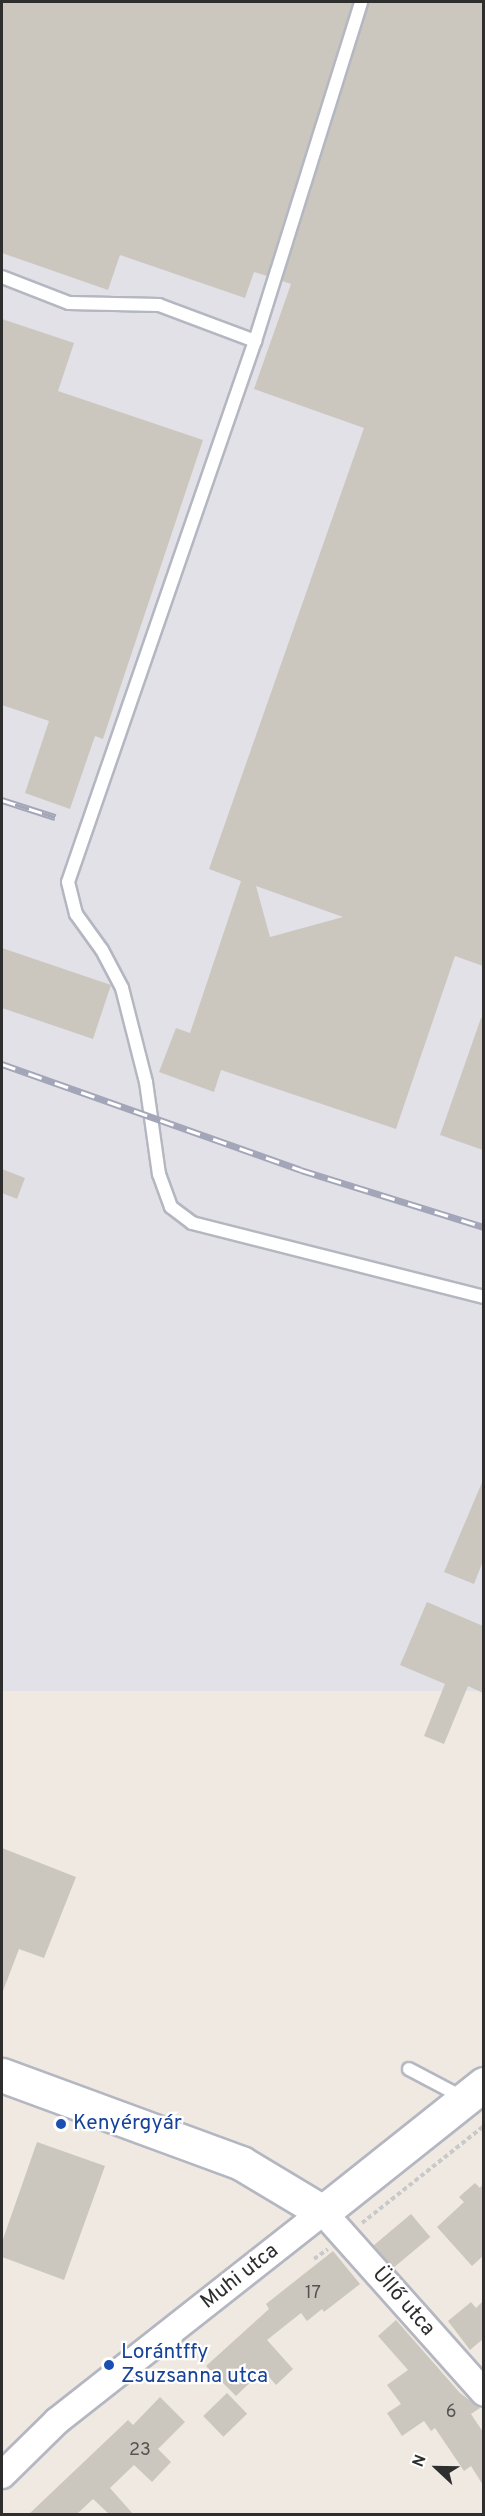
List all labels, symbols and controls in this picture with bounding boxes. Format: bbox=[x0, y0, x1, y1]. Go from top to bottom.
place label: Kenyérgyár bbox=[73, 2111, 182, 2137]
marker: Kenyérgyár bbox=[54, 2117, 68, 2131]
street label: Muhi utca bbox=[196, 2239, 284, 2315]
street label: Üllő utca bbox=[366, 2262, 440, 2342]
house number: 17 bbox=[305, 2283, 321, 2305]
place label: Lorántffy Zsuzsanna utca bbox=[121, 2340, 268, 2390]
marker: Lorántffy Zsuzsanna utca bbox=[102, 2358, 116, 2372]
house number: 6 bbox=[446, 2402, 456, 2424]
north arrow bbox=[407, 2438, 467, 2498]
house number: 23 bbox=[129, 2440, 151, 2462]
text: N bbox=[409, 2452, 432, 2470]

